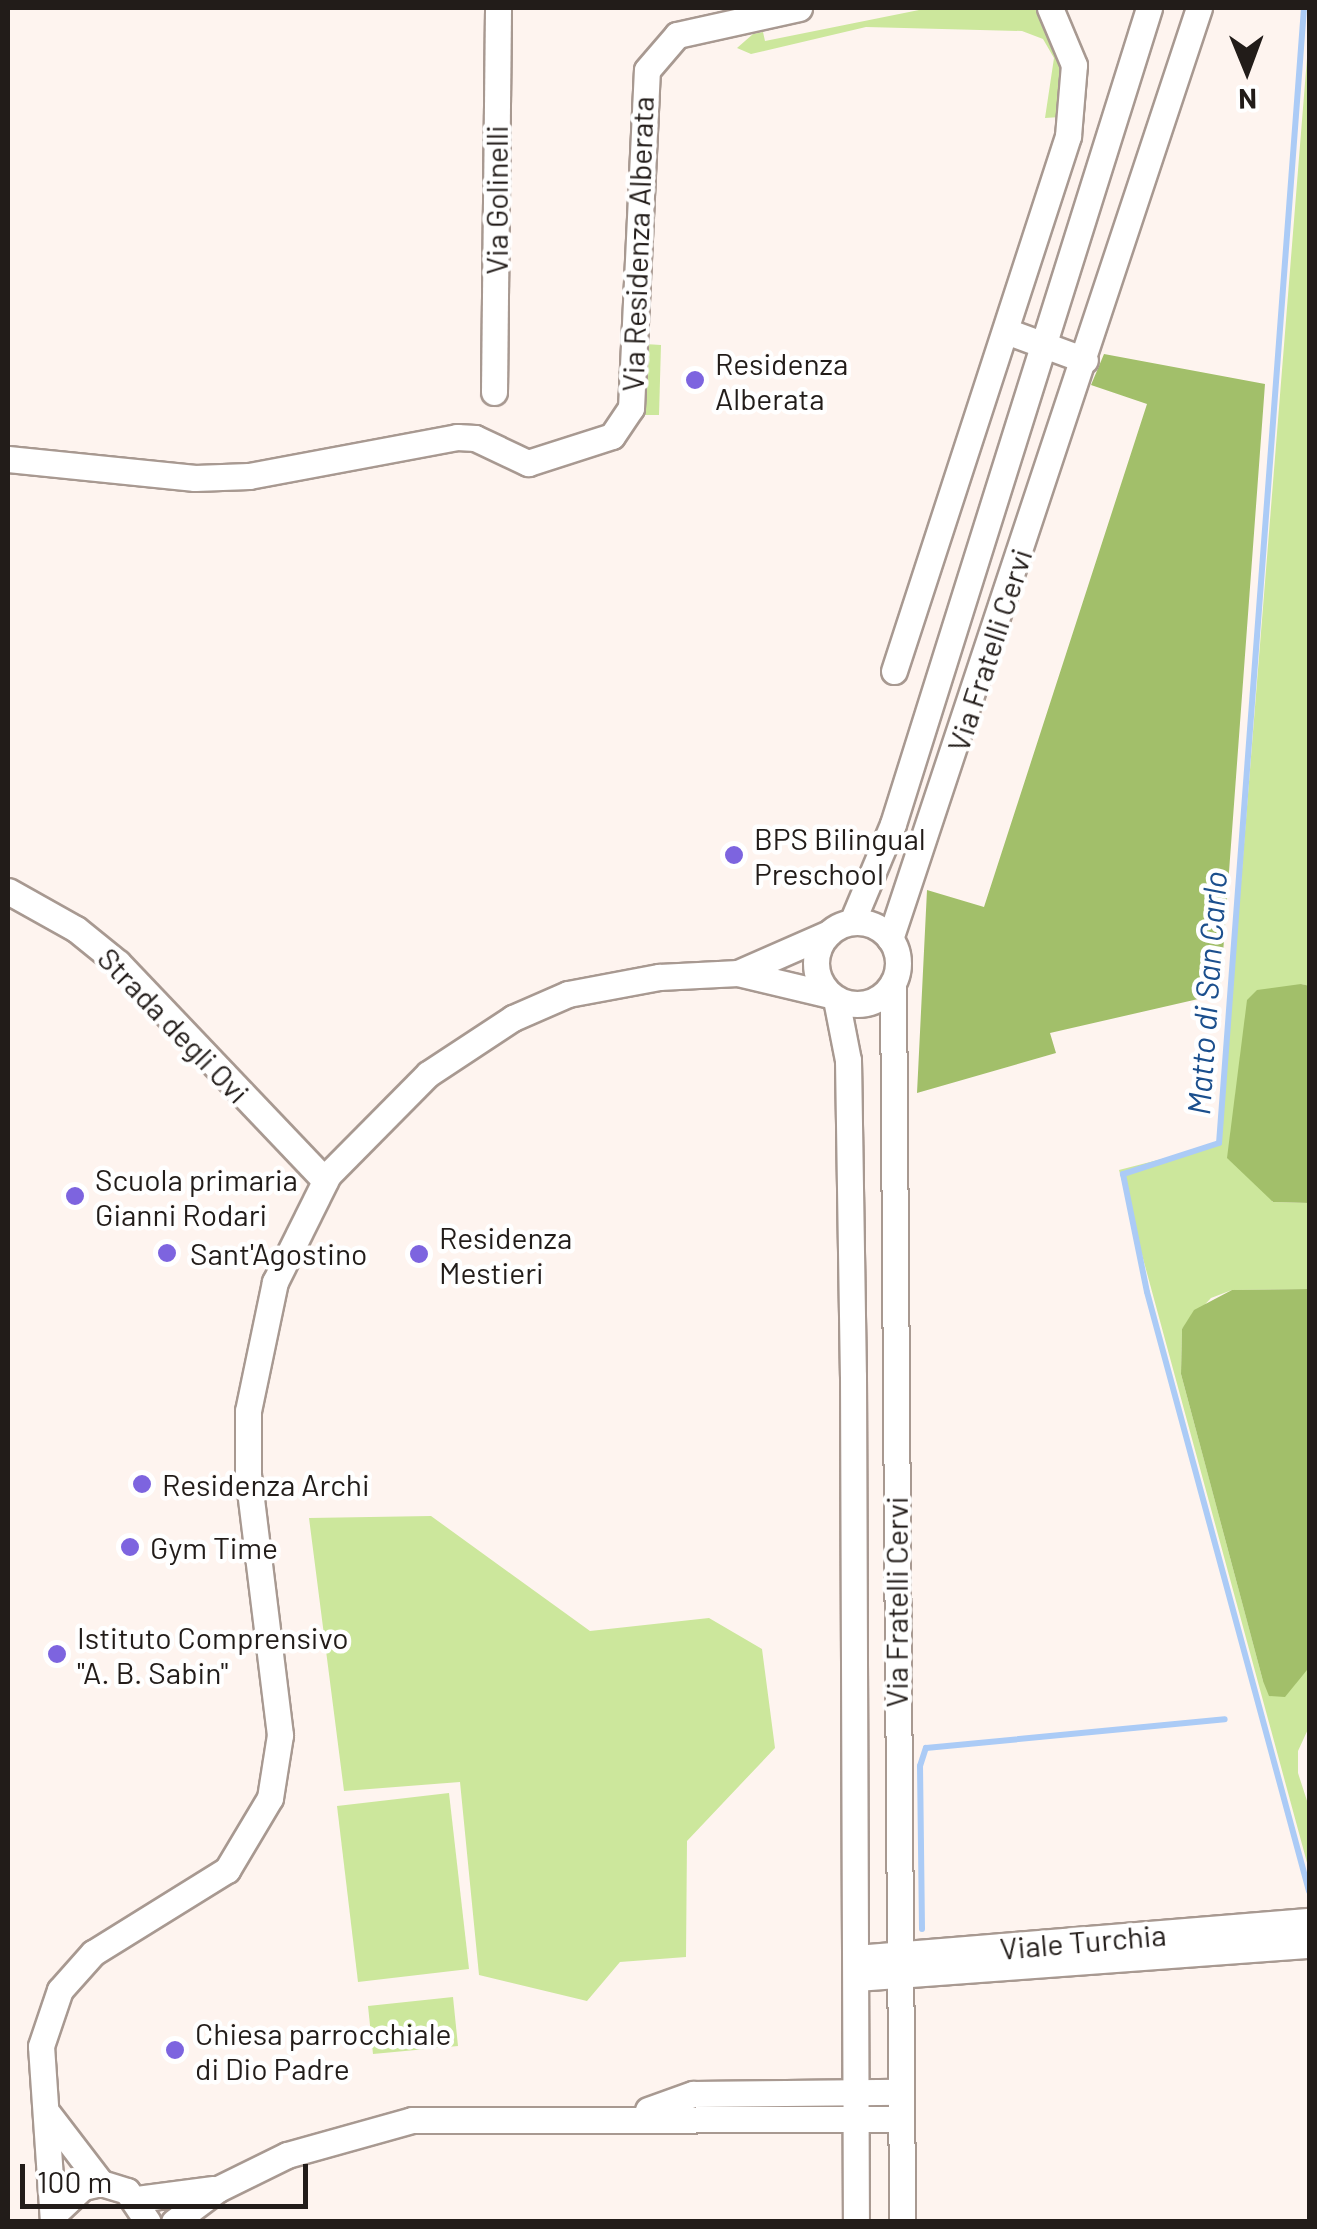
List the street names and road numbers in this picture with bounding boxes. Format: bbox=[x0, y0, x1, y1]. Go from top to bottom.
street label: Via Residenza Alberata bbox=[614, 96, 660, 392]
street label: Via Golinelli bbox=[478, 125, 514, 275]
street label: Via Fratelli Cervi bbox=[939, 544, 1039, 756]
street label: Strada degli Ovi bbox=[91, 940, 257, 1110]
street label: Via Fratelli Cervi bbox=[878, 1496, 914, 1708]
street label: Viale Turchia bbox=[998, 1916, 1168, 1966]

